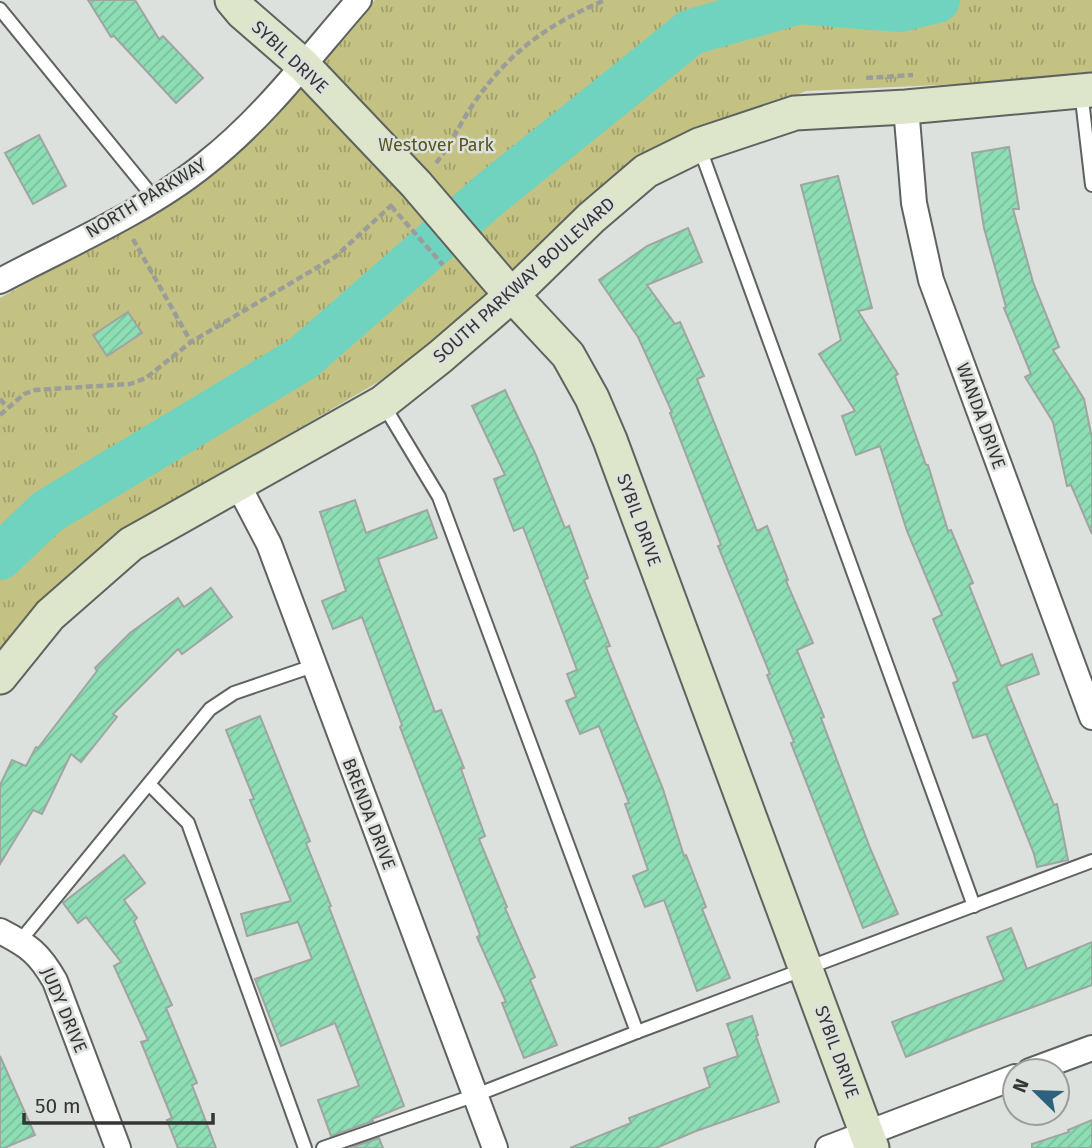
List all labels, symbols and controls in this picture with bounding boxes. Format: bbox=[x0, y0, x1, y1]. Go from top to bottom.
street label: SYBIL DRIVE bbox=[247, 16, 333, 98]
park label: Westover Park bbox=[378, 134, 494, 156]
street label: NORTH PARKWAY bbox=[82, 153, 210, 243]
street label: SOUTH PARKWAY BOULEVARD bbox=[429, 192, 619, 368]
street label: WANDA DRIVE bbox=[952, 360, 1010, 472]
street label: SYBIL DRIVE bbox=[612, 471, 666, 569]
street label: BRENDA DRIVE bbox=[338, 755, 400, 873]
street label: JUDY DRIVE bbox=[36, 964, 92, 1056]
street label: SYBIL DRIVE bbox=[810, 1003, 864, 1101]
north arrow bbox=[1001, 1057, 1071, 1127]
text: N bbox=[1008, 1075, 1034, 1096]
scale bar bbox=[24, 1082, 214, 1126]
text: 50 m bbox=[35, 1093, 81, 1119]

